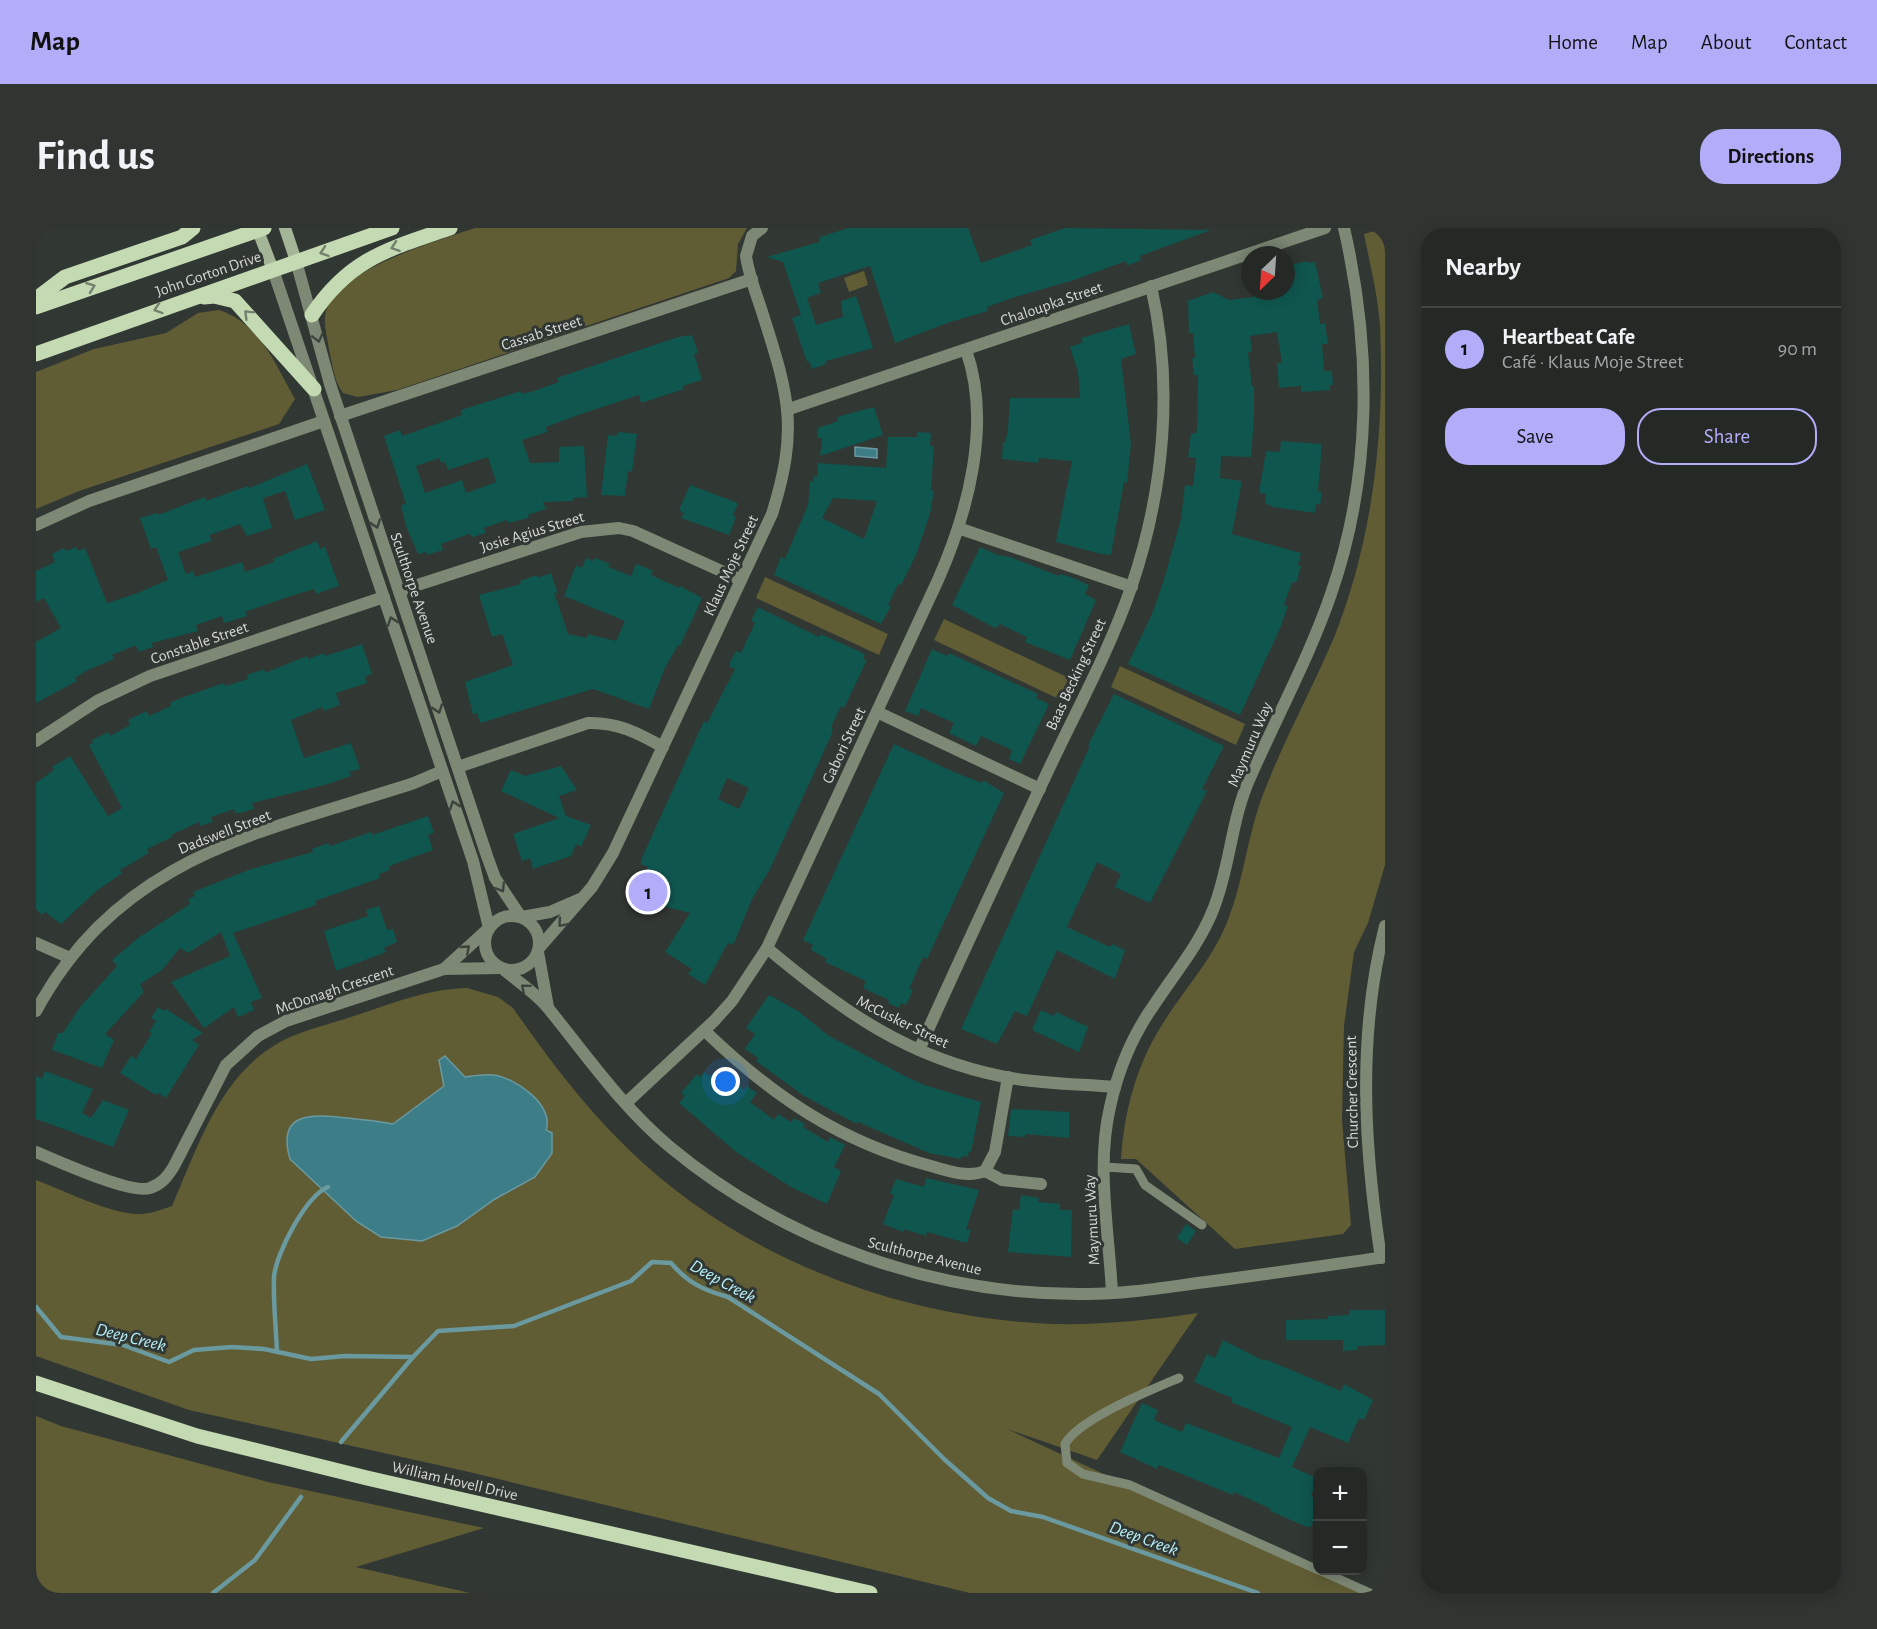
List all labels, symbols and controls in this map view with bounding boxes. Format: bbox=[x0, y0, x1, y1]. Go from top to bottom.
text: Map bbox=[30, 28, 80, 56]
text: Home bbox=[1547, 32, 1598, 53]
text: Map bbox=[1631, 32, 1668, 53]
text: About bbox=[1701, 32, 1751, 53]
text: Contact bbox=[1784, 32, 1847, 53]
button: Directions bbox=[1700, 129, 1841, 184]
text: Find us bbox=[36, 135, 155, 177]
one-way arrow bbox=[390, 240, 401, 252]
one-way arrow bbox=[320, 244, 330, 257]
north arrow bbox=[1241, 246, 1295, 300]
street label: John Gorton Drive bbox=[154, 248, 263, 299]
text: Nearby bbox=[1445, 254, 1521, 280]
street label: Chaloupka Street bbox=[998, 279, 1104, 329]
one-way arrow bbox=[85, 281, 96, 294]
one-way arrow bbox=[153, 302, 164, 315]
one-way arrow bbox=[244, 310, 255, 321]
street label: Cassab Street bbox=[499, 312, 583, 353]
text: Heartbeat Cafe bbox=[1502, 326, 1635, 348]
one-way arrow bbox=[310, 333, 323, 343]
text: 1 bbox=[1461, 339, 1468, 359]
text: 90 m bbox=[1778, 339, 1817, 359]
text: Café · Klaus Moje Street bbox=[1502, 352, 1684, 372]
button: Save bbox=[1445, 408, 1625, 465]
button: Share bbox=[1637, 408, 1817, 465]
street label: Josie Agius Street bbox=[478, 509, 586, 555]
street label: Klaus Moje Street bbox=[701, 513, 762, 619]
one-way arrow bbox=[369, 518, 382, 529]
street label: Sculthorpe Avenue bbox=[388, 531, 441, 646]
one-way arrow bbox=[386, 616, 399, 627]
street label: Baas Becking Street bbox=[1043, 616, 1109, 733]
street label: Constable Street bbox=[148, 619, 250, 667]
street label: Maymuru Way bbox=[1225, 699, 1276, 790]
one-way arrow bbox=[431, 703, 444, 714]
street label: Gabori Street bbox=[819, 705, 869, 786]
one-way arrow bbox=[449, 800, 461, 811]
street label: Dadswell Street bbox=[176, 807, 273, 857]
pin: 1 bbox=[628, 870, 668, 914]
one-way arrow bbox=[494, 882, 506, 892]
one-way arrow bbox=[558, 916, 569, 927]
one-way arrow bbox=[459, 945, 470, 956]
street label: McDonagh Crescent bbox=[273, 962, 395, 1018]
one-way arrow bbox=[521, 984, 532, 995]
street label: McCusker Street bbox=[854, 993, 951, 1051]
street label: Churcher Crescent bbox=[1343, 1035, 1361, 1149]
your location bbox=[711, 1067, 740, 1096]
street label: Maymuru Way bbox=[1082, 1174, 1103, 1266]
street label: Sculthorpe Avenue bbox=[866, 1234, 983, 1278]
water label: Deep Creek bbox=[687, 1257, 758, 1307]
water label: Deep Creek bbox=[94, 1321, 168, 1355]
street label: William Hovell Drive bbox=[390, 1459, 519, 1503]
map controls bbox=[1313, 1467, 1367, 1575]
button: + bbox=[1313, 1467, 1367, 1521]
water label: Deep Creek bbox=[1107, 1518, 1180, 1560]
button: − bbox=[1313, 1521, 1367, 1575]

